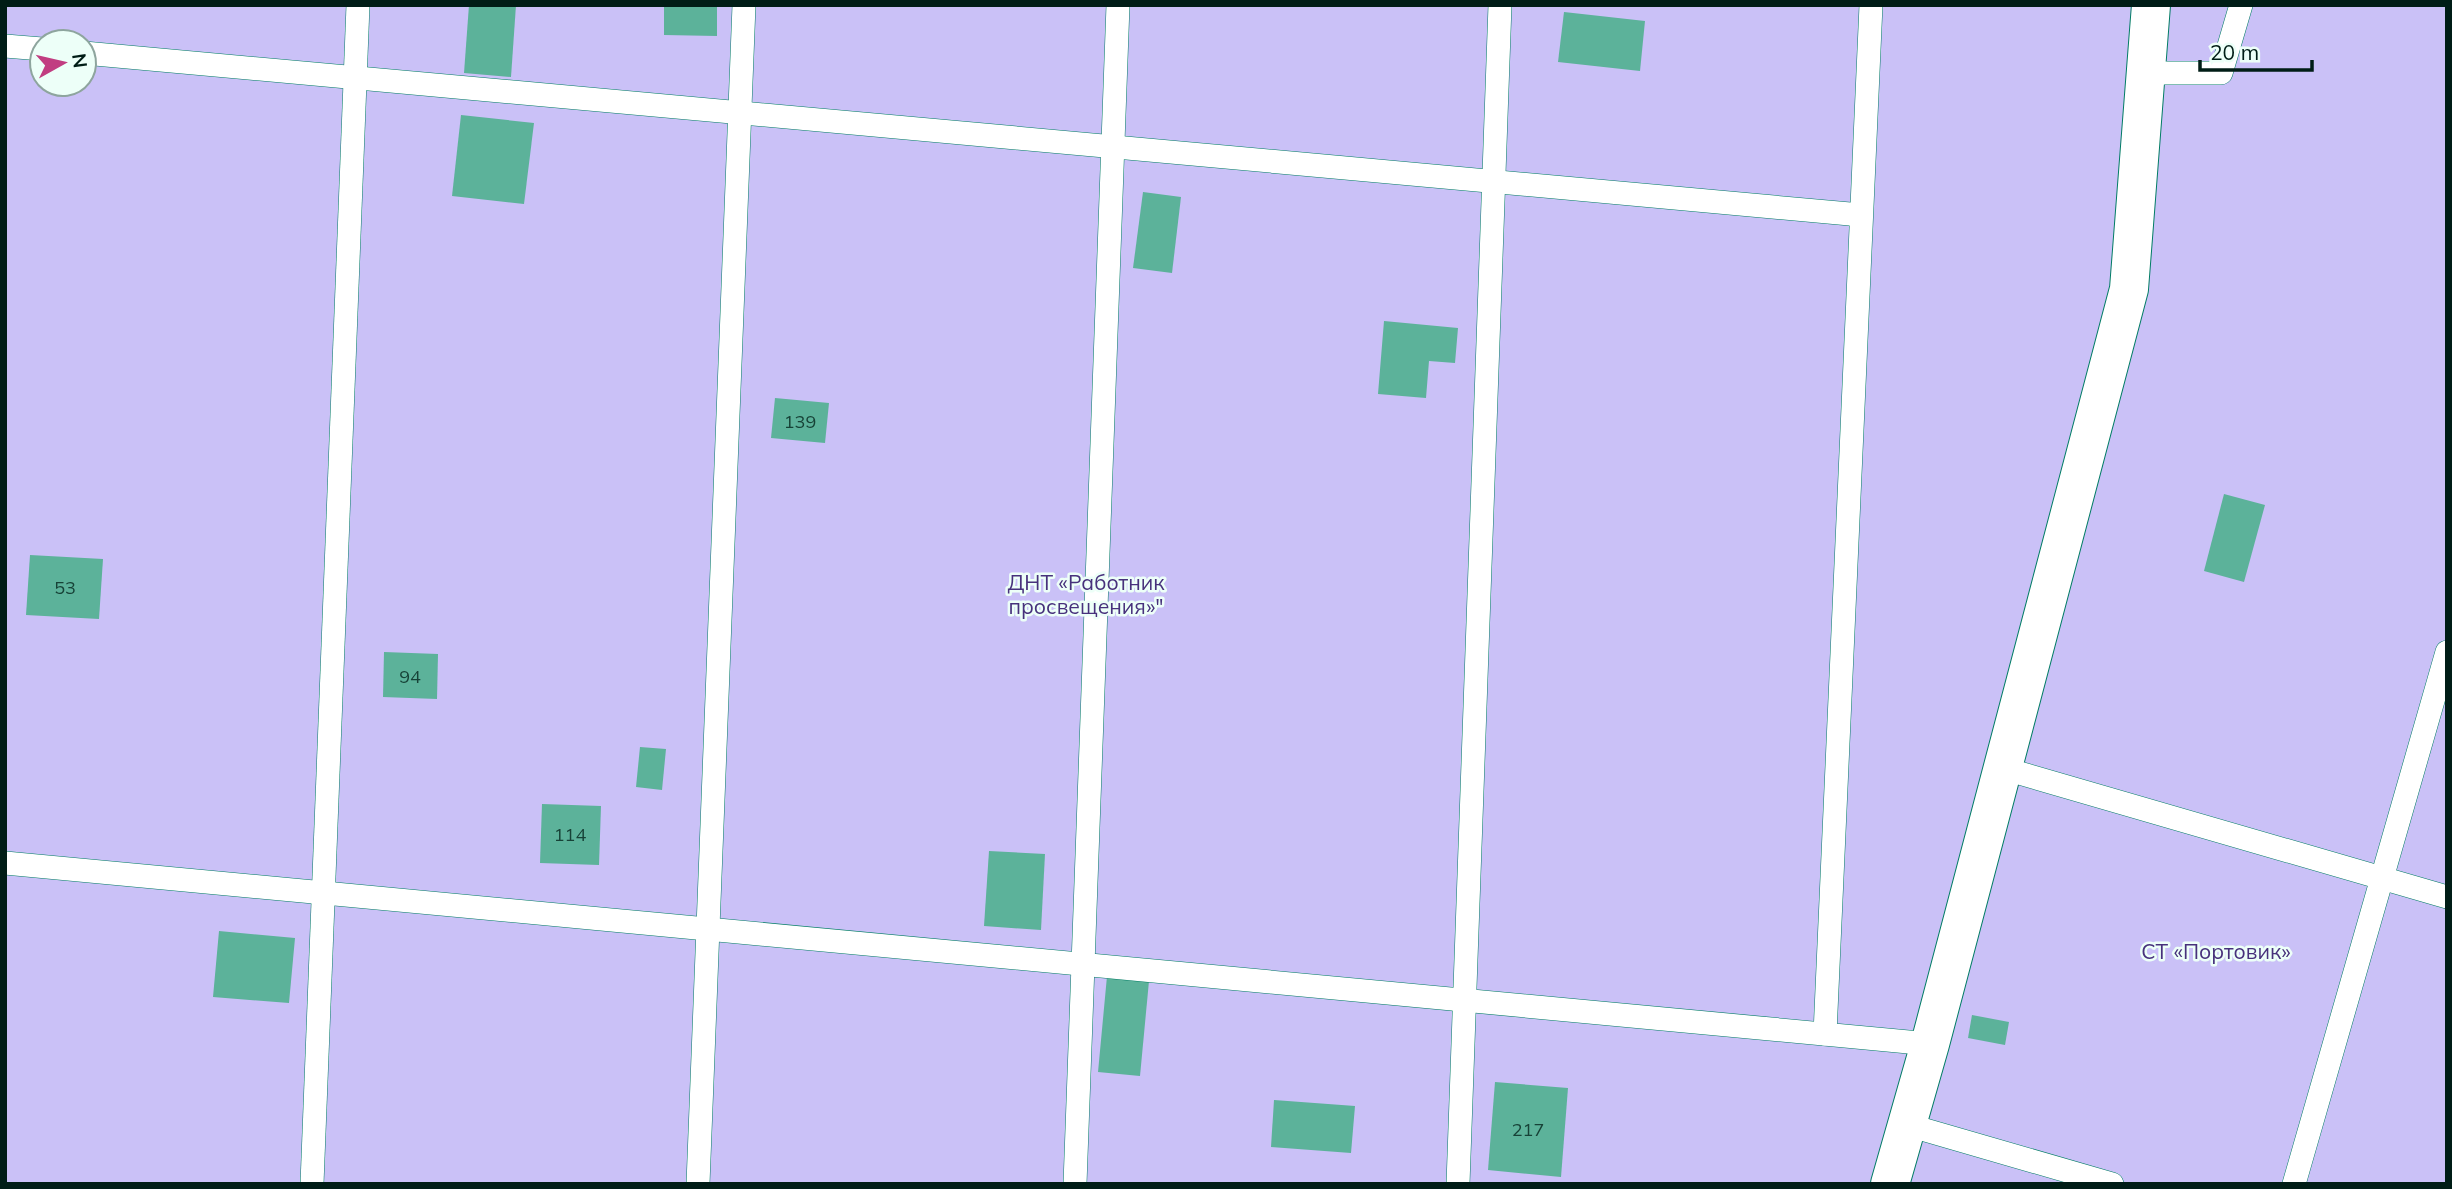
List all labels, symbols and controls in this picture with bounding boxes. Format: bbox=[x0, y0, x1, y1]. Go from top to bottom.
north arrow bbox=[28, 28, 98, 98]
scale bar bbox=[2200, 28, 2312, 72]
text: 20 m bbox=[2210, 39, 2259, 65]
text: N bbox=[67, 52, 93, 69]
house number: 139 bbox=[784, 410, 816, 433]
park label: ДНТ «Работник просвещения»" bbox=[1007, 569, 1165, 619]
house number: 53 bbox=[54, 576, 76, 599]
house number: 94 bbox=[399, 665, 421, 688]
house number: 114 bbox=[554, 823, 586, 846]
park label: СТ «Портовик» bbox=[2141, 938, 2291, 964]
house number: 217 bbox=[1512, 1118, 1544, 1141]

